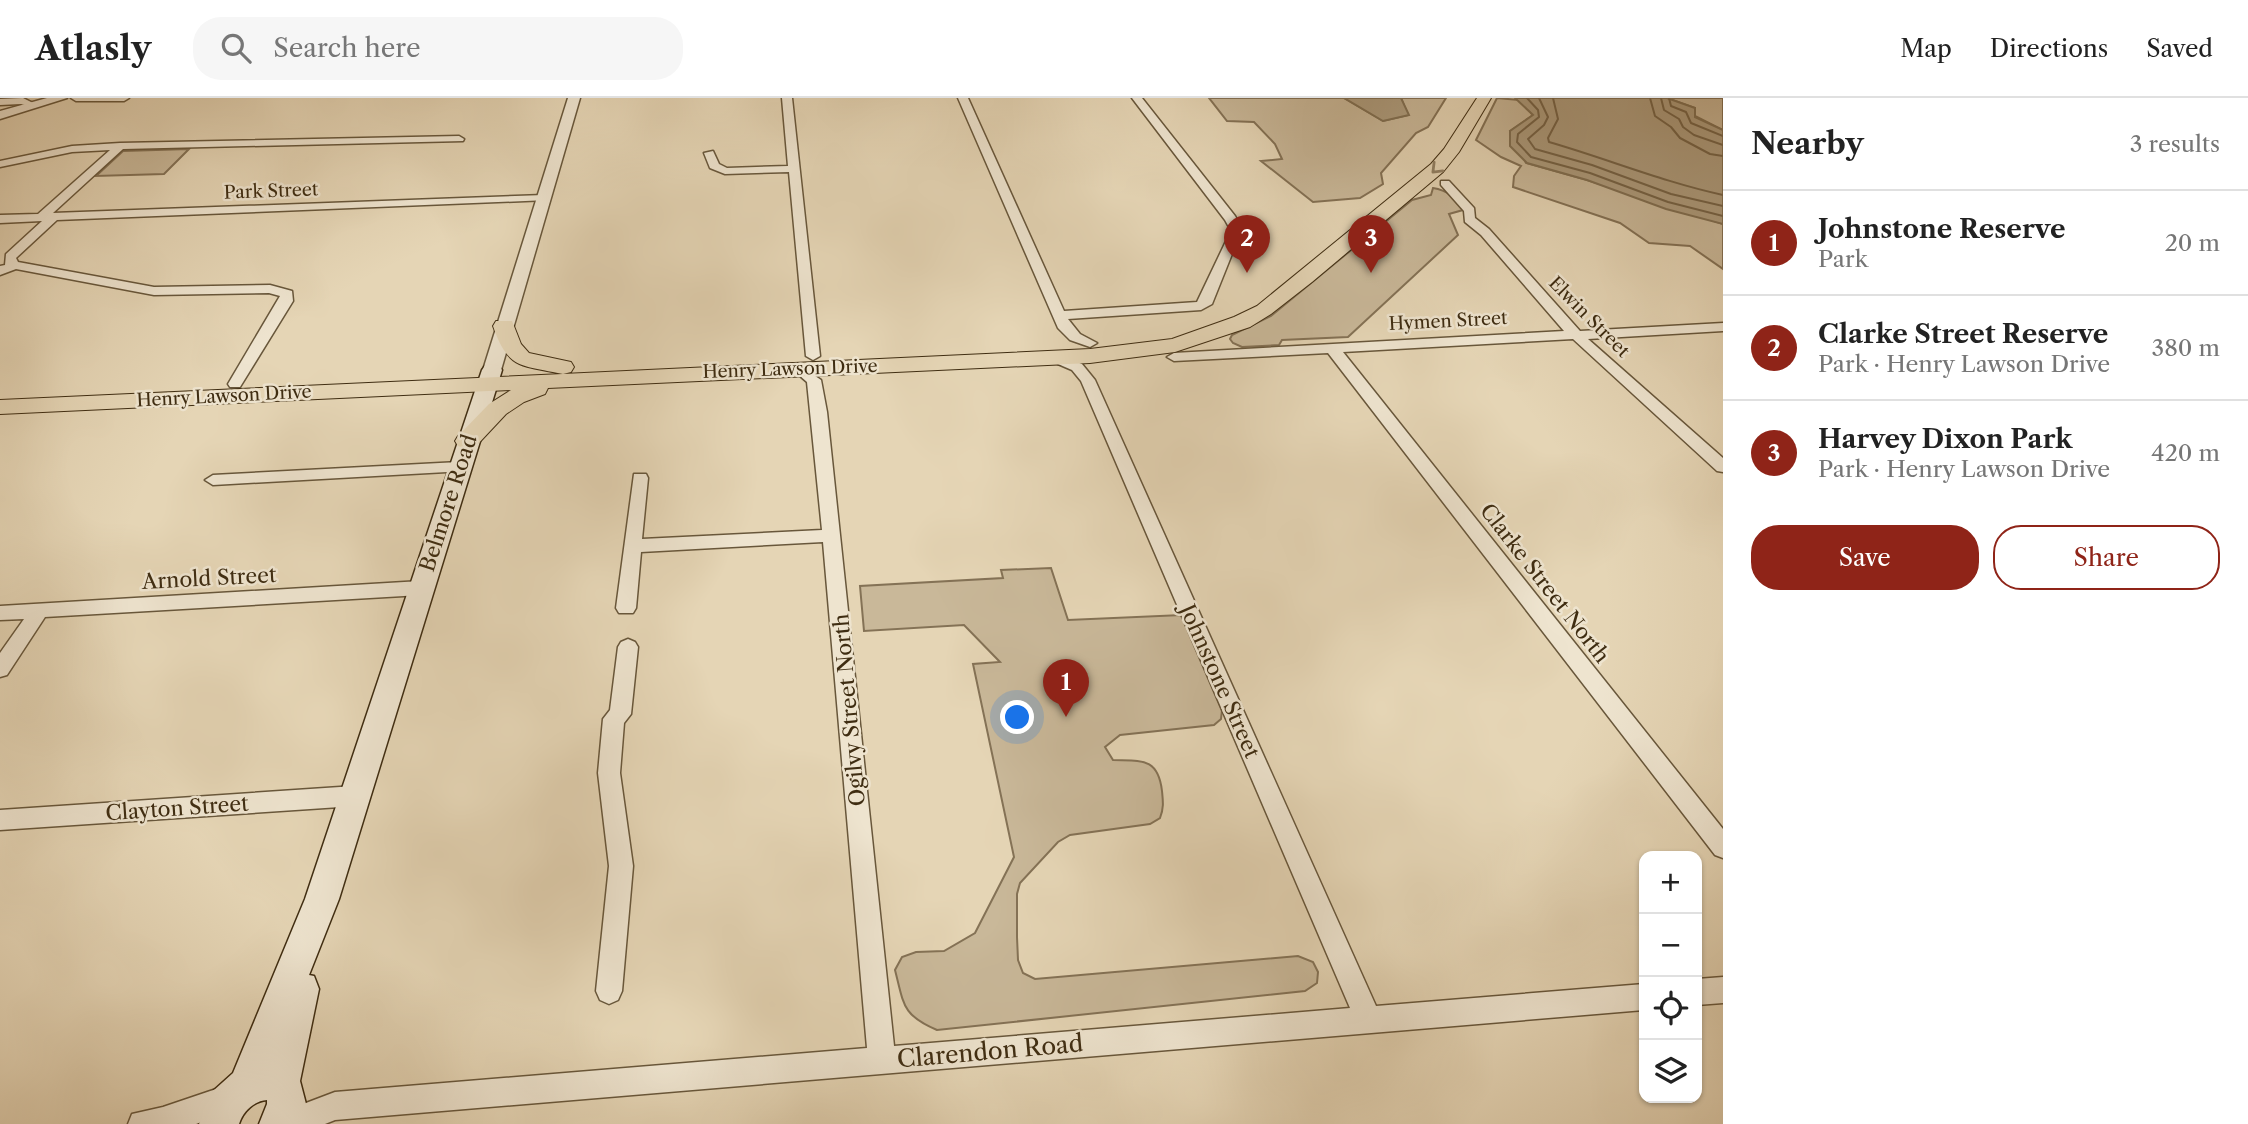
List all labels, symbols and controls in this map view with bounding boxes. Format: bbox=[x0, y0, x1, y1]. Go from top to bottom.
search box bbox=[193, 17, 683, 80]
text: Atlasly bbox=[35, 28, 151, 69]
icon: search bbox=[217, 29, 255, 67]
text: Search here bbox=[273, 32, 420, 64]
text: Map bbox=[1900, 34, 1952, 63]
text: Directions bbox=[1990, 34, 2108, 63]
text: Saved bbox=[2146, 34, 2213, 63]
text: Nearby bbox=[1751, 125, 1864, 162]
text: 3 results bbox=[2130, 130, 2220, 158]
one-way arrow bbox=[1432, 161, 1444, 173]
street label: Park Street bbox=[223, 178, 319, 204]
text: Johnstone Reserve bbox=[1818, 213, 2065, 245]
pin: 2 bbox=[1224, 215, 1270, 273]
pin: 3 bbox=[1348, 215, 1394, 273]
text: 1 bbox=[1769, 229, 1779, 257]
text: 20 m bbox=[2165, 229, 2220, 257]
text: Park bbox=[1818, 245, 1868, 273]
street label: Elwin Street bbox=[1544, 272, 1634, 362]
street label: Hymen Street bbox=[1388, 307, 1509, 335]
text: Clarke Street Reserve bbox=[1818, 318, 2108, 350]
text: 2 bbox=[1767, 334, 1781, 362]
text: 380 m bbox=[2152, 334, 2220, 362]
text: Park · Henry Lawson Drive bbox=[1818, 350, 2110, 378]
street label: Henry Lawson Drive bbox=[702, 355, 878, 383]
street label: Henry Lawson Drive bbox=[136, 380, 312, 412]
text: Harvey Dixon Park bbox=[1818, 423, 2072, 455]
street label: Belmore Road bbox=[414, 431, 482, 575]
text: 3 bbox=[1768, 439, 1781, 467]
text: 420 m bbox=[2151, 439, 2220, 467]
text: Park · Henry Lawson Drive bbox=[1818, 455, 2110, 483]
street label: Clarke Street North bbox=[1475, 498, 1615, 668]
button: Save bbox=[1751, 525, 1979, 590]
button: Share bbox=[1993, 525, 2220, 590]
street label: Arnold Street bbox=[140, 562, 277, 594]
street label: Johnstone Street bbox=[1174, 598, 1265, 762]
street label: Ogilvy Street North bbox=[828, 613, 870, 807]
pin: 1 bbox=[1043, 659, 1089, 717]
your location bbox=[1000, 700, 1034, 734]
street label: Clayton Street bbox=[105, 790, 250, 825]
map controls bbox=[1639, 851, 1702, 1103]
button: + bbox=[1639, 851, 1702, 914]
button: − bbox=[1639, 914, 1702, 977]
button: locate bbox=[1639, 977, 1702, 1040]
street label: Clarendon Road bbox=[896, 1028, 1085, 1074]
button: layers bbox=[1639, 1040, 1702, 1103]

